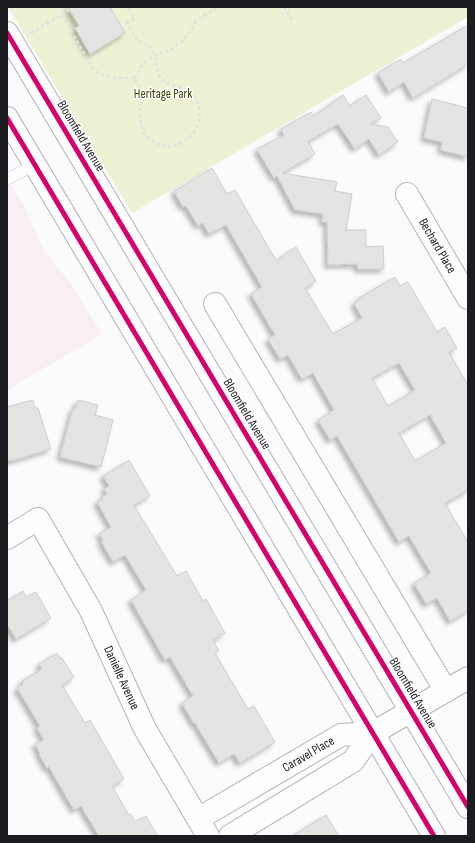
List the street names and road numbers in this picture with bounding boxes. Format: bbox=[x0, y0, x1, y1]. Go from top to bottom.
street label: Bloomfield Avenue bbox=[54, 98, 108, 174]
street label: Bechard Place bbox=[415, 215, 460, 276]
street label: Bloomfield Avenue bbox=[220, 376, 274, 452]
street label: Danielle Avenue bbox=[100, 643, 143, 712]
street label: Bloomfield Avenue bbox=[386, 655, 440, 731]
street label: Caravel Place bbox=[279, 733, 337, 776]

